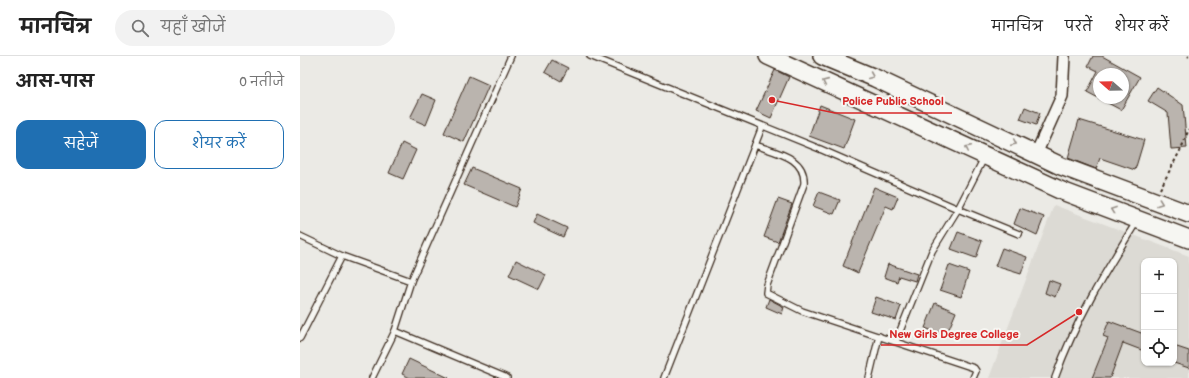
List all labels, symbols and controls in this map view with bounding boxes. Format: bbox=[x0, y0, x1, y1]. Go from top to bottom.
search box bbox=[115, 10, 395, 46]
text: मानचित्र bbox=[20, 16, 91, 39]
icon: search bbox=[129, 17, 151, 39]
text: यहाँ खोजें bbox=[161, 18, 225, 37]
text: मानचित्र bbox=[991, 18, 1043, 35]
text: परतें bbox=[1065, 18, 1092, 35]
text: शेयर करें bbox=[1114, 18, 1169, 35]
north arrow bbox=[1093, 68, 1129, 104]
one-way arrow bbox=[866, 71, 874, 79]
text: आस-पास bbox=[16, 72, 94, 92]
text: 0 नतीजे bbox=[239, 74, 284, 90]
one-way arrow bbox=[821, 79, 829, 87]
callout: Police Public School bbox=[835, 90, 952, 113]
text: Police Public School bbox=[842, 95, 944, 108]
button: सहेजें bbox=[16, 120, 146, 169]
button: शेयर करें bbox=[154, 120, 284, 169]
one-way arrow bbox=[1009, 138, 1017, 146]
one-way arrow bbox=[965, 146, 972, 153]
one-way arrow bbox=[1156, 199, 1163, 207]
one-way arrow bbox=[1110, 207, 1117, 215]
map controls bbox=[1141, 258, 1177, 366]
button: + bbox=[1141, 258, 1177, 294]
button: − bbox=[1141, 294, 1177, 330]
callout: New Girls Degree College bbox=[881, 322, 1027, 345]
text: New Girls Degree College bbox=[889, 328, 1019, 341]
button: locate bbox=[1141, 330, 1177, 366]

